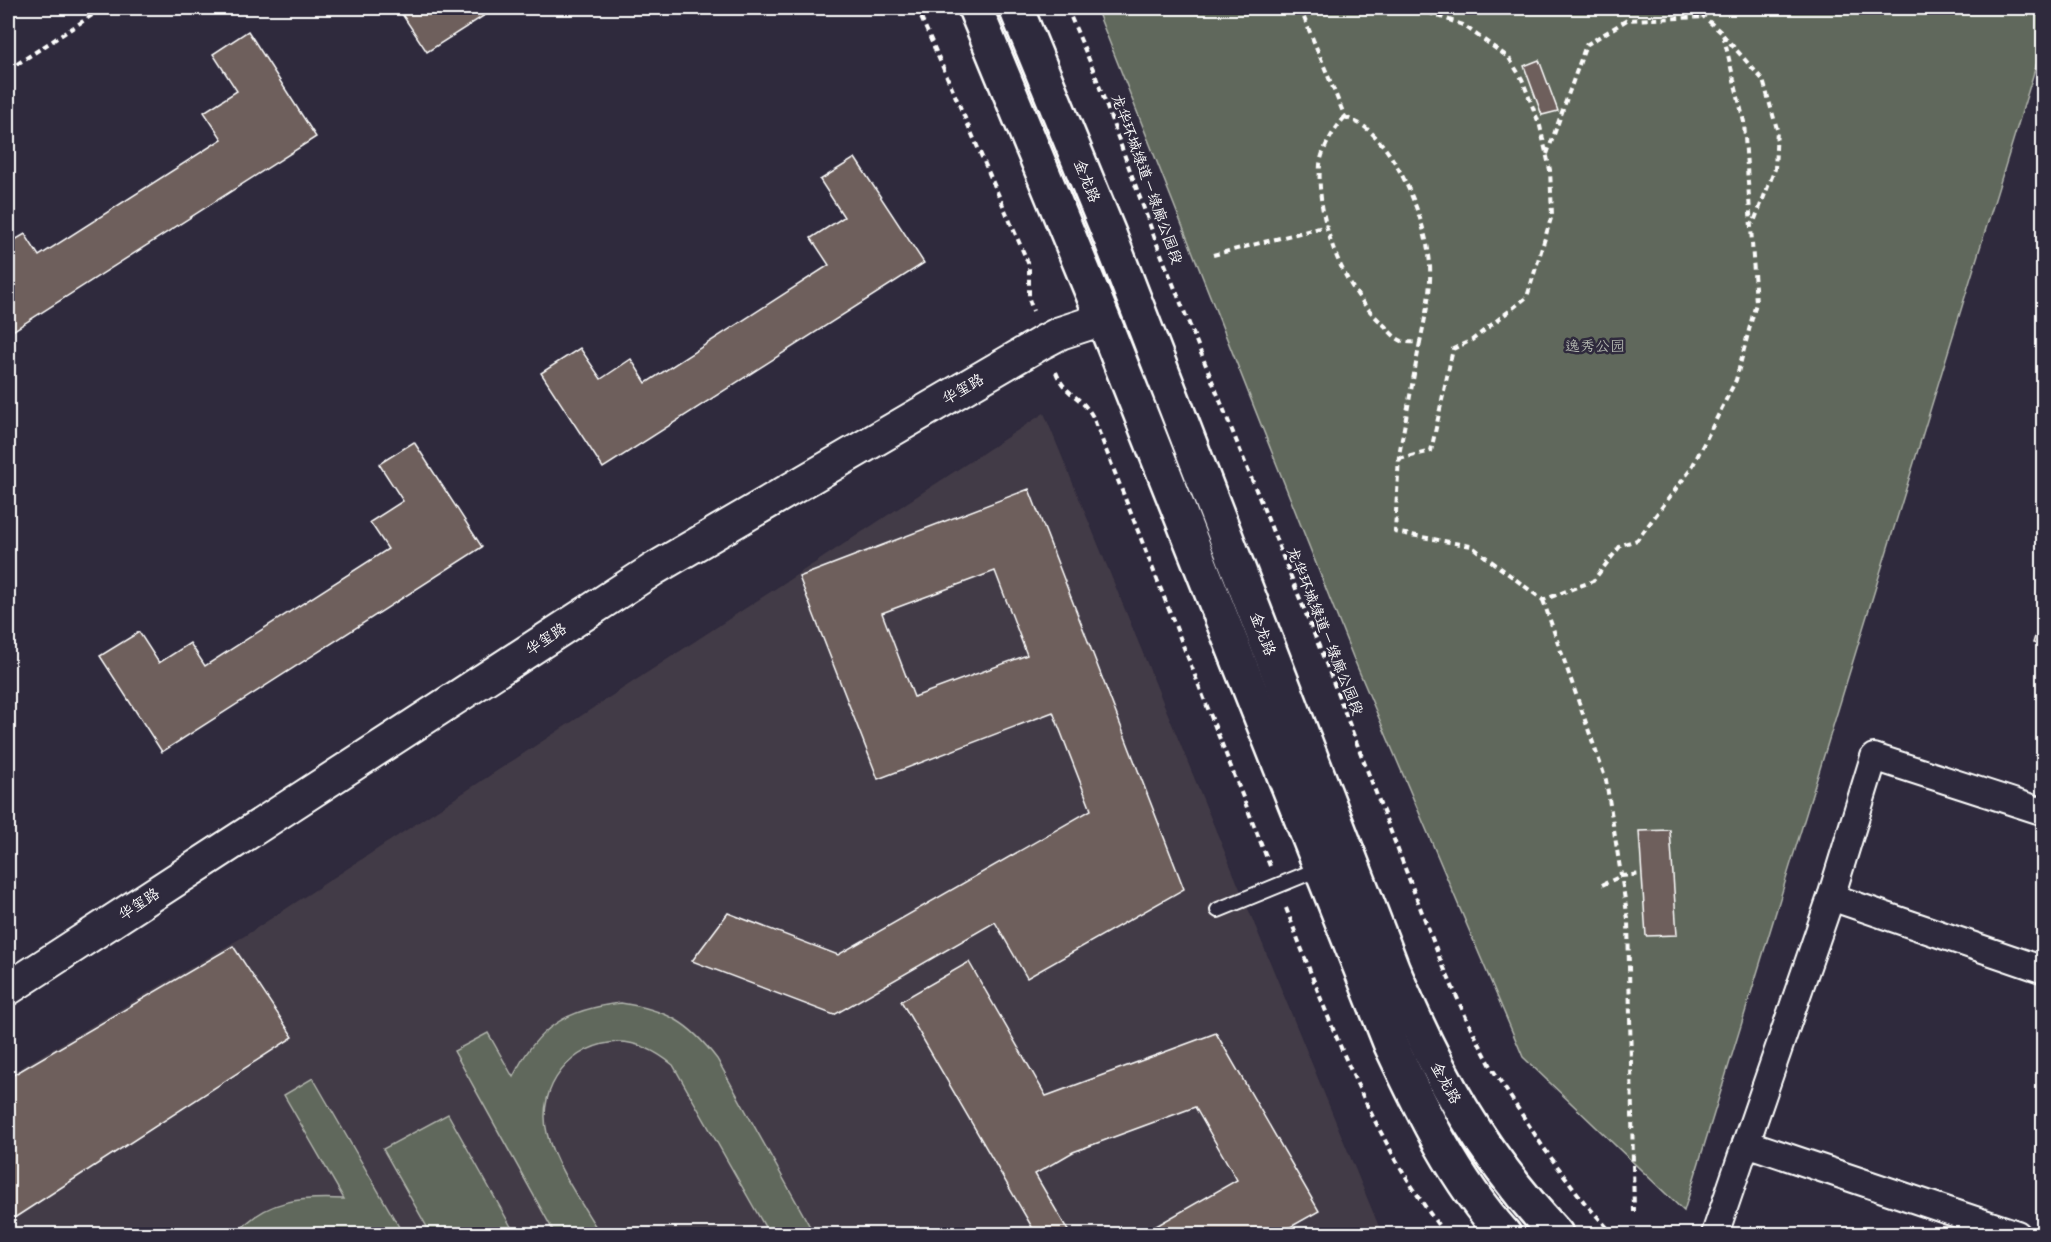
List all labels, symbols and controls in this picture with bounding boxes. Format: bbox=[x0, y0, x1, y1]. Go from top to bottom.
street label: 龙华环城绿道－绿廊公园段 bbox=[1104, 91, 1188, 268]
street label: 金龙路 bbox=[1067, 156, 1106, 207]
park label: 逸秀公园 bbox=[1565, 335, 1625, 359]
street label: 华玺路 bbox=[938, 368, 989, 412]
street label: 龙华环城绿道－绿廊公园段 bbox=[1279, 543, 1369, 719]
street label: 金龙路 bbox=[1243, 609, 1281, 660]
street label: 华玺路 bbox=[521, 618, 572, 662]
street label: 华玺路 bbox=[114, 883, 165, 927]
street label: 金龙路 bbox=[1424, 1058, 1467, 1109]

